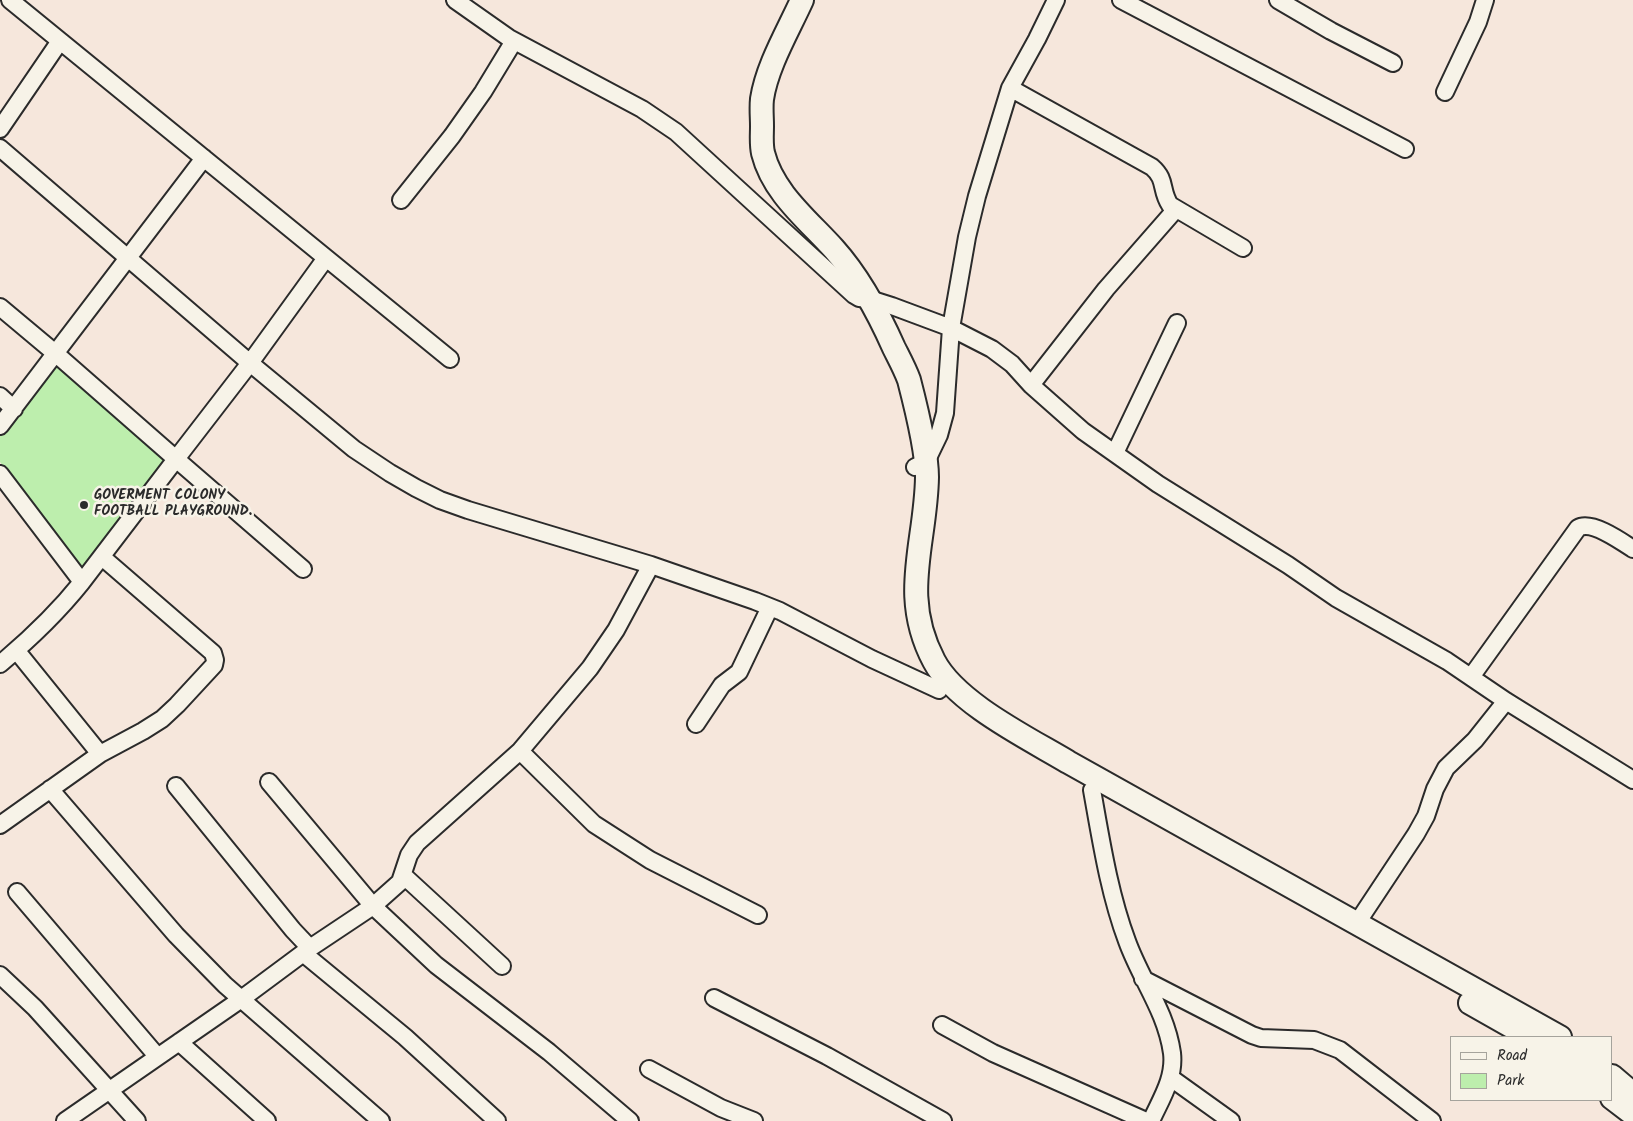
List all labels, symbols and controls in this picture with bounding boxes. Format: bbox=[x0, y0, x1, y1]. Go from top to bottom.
place label: GOVERMENT COLONY FOOTBALL PLAYGROUND. bbox=[94, 489, 252, 522]
marker: GOVERMENT COLONY FOOTBALL PLAYGROUND. bbox=[78, 499, 90, 511]
legend bbox=[1450, 1036, 1613, 1101]
text: Road bbox=[1497, 1044, 1527, 1068]
text: Park bbox=[1497, 1069, 1524, 1093]

